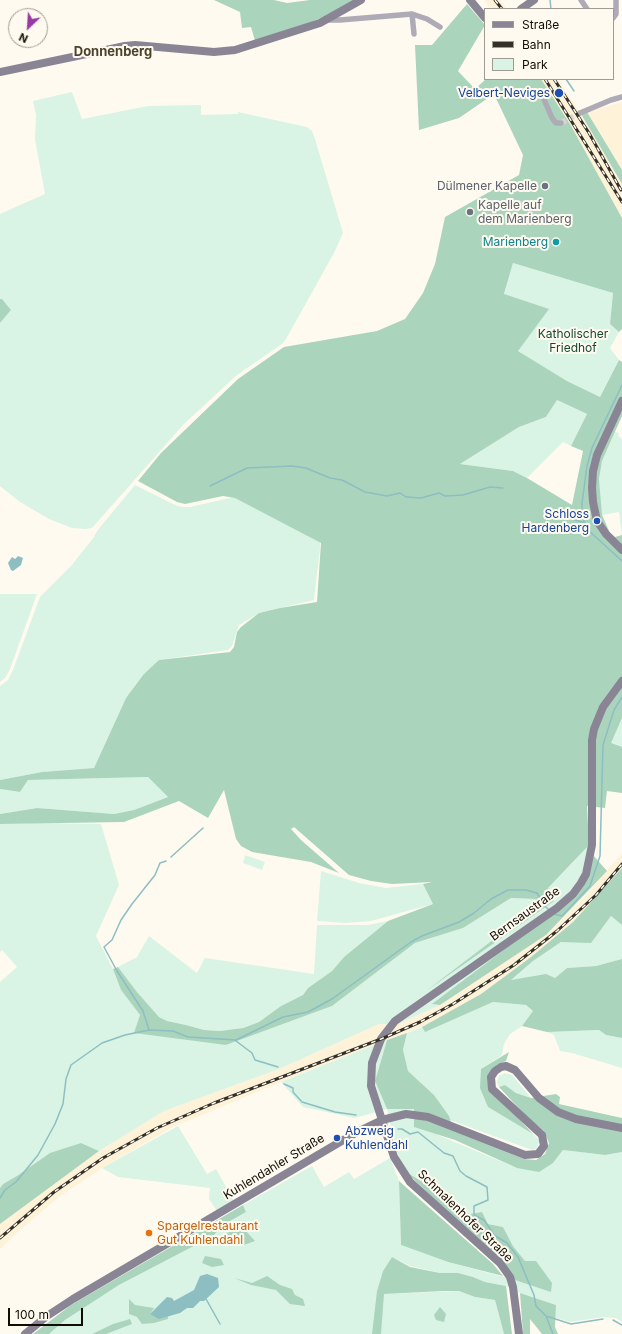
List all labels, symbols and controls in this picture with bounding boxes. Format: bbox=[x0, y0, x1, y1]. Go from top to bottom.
north arrow bbox=[8, 8, 48, 48]
legend bbox=[484, 8, 614, 80]
text: Straße bbox=[522, 17, 559, 32]
text: N bbox=[17, 30, 30, 46]
text: Bahn bbox=[522, 37, 551, 52]
district label: Donnenberg bbox=[74, 44, 152, 60]
text: Park bbox=[522, 57, 548, 72]
place label: Velbert-Neviges bbox=[458, 86, 550, 100]
marker: Velbert-Neviges bbox=[553, 87, 565, 99]
place label: Dülmener Kapelle bbox=[437, 179, 537, 193]
marker: Dülmener Kapelle bbox=[540, 181, 550, 191]
place label: Kapelle auf dem Marienberg bbox=[478, 198, 572, 226]
marker: Kapelle auf dem Marienberg bbox=[465, 207, 475, 217]
place label: Marienberg bbox=[483, 235, 548, 249]
marker: Marienberg bbox=[551, 237, 561, 247]
park label: Katholischer Friedhof bbox=[538, 327, 608, 355]
place label: Schloss Hardenberg bbox=[522, 507, 589, 535]
marker: Schloss Hardenberg bbox=[592, 516, 602, 526]
street label: Bernsaustraße bbox=[487, 884, 563, 944]
place label: Abzweig Kuhlendahl bbox=[345, 1124, 408, 1152]
street label: Kuhlendahler Straße bbox=[221, 1131, 327, 1203]
marker: Abzweig Kuhlendahl bbox=[332, 1133, 342, 1143]
street label: Schmalenhofer Straße bbox=[415, 1167, 515, 1265]
place label: Spargelrestaurant Gut Kuhlendahl bbox=[157, 1219, 258, 1247]
marker: Spargelrestaurant Gut Kuhlendahl bbox=[144, 1228, 154, 1238]
scale bar bbox=[10, 1300, 85, 1326]
text: 100 m bbox=[15, 1307, 49, 1322]

